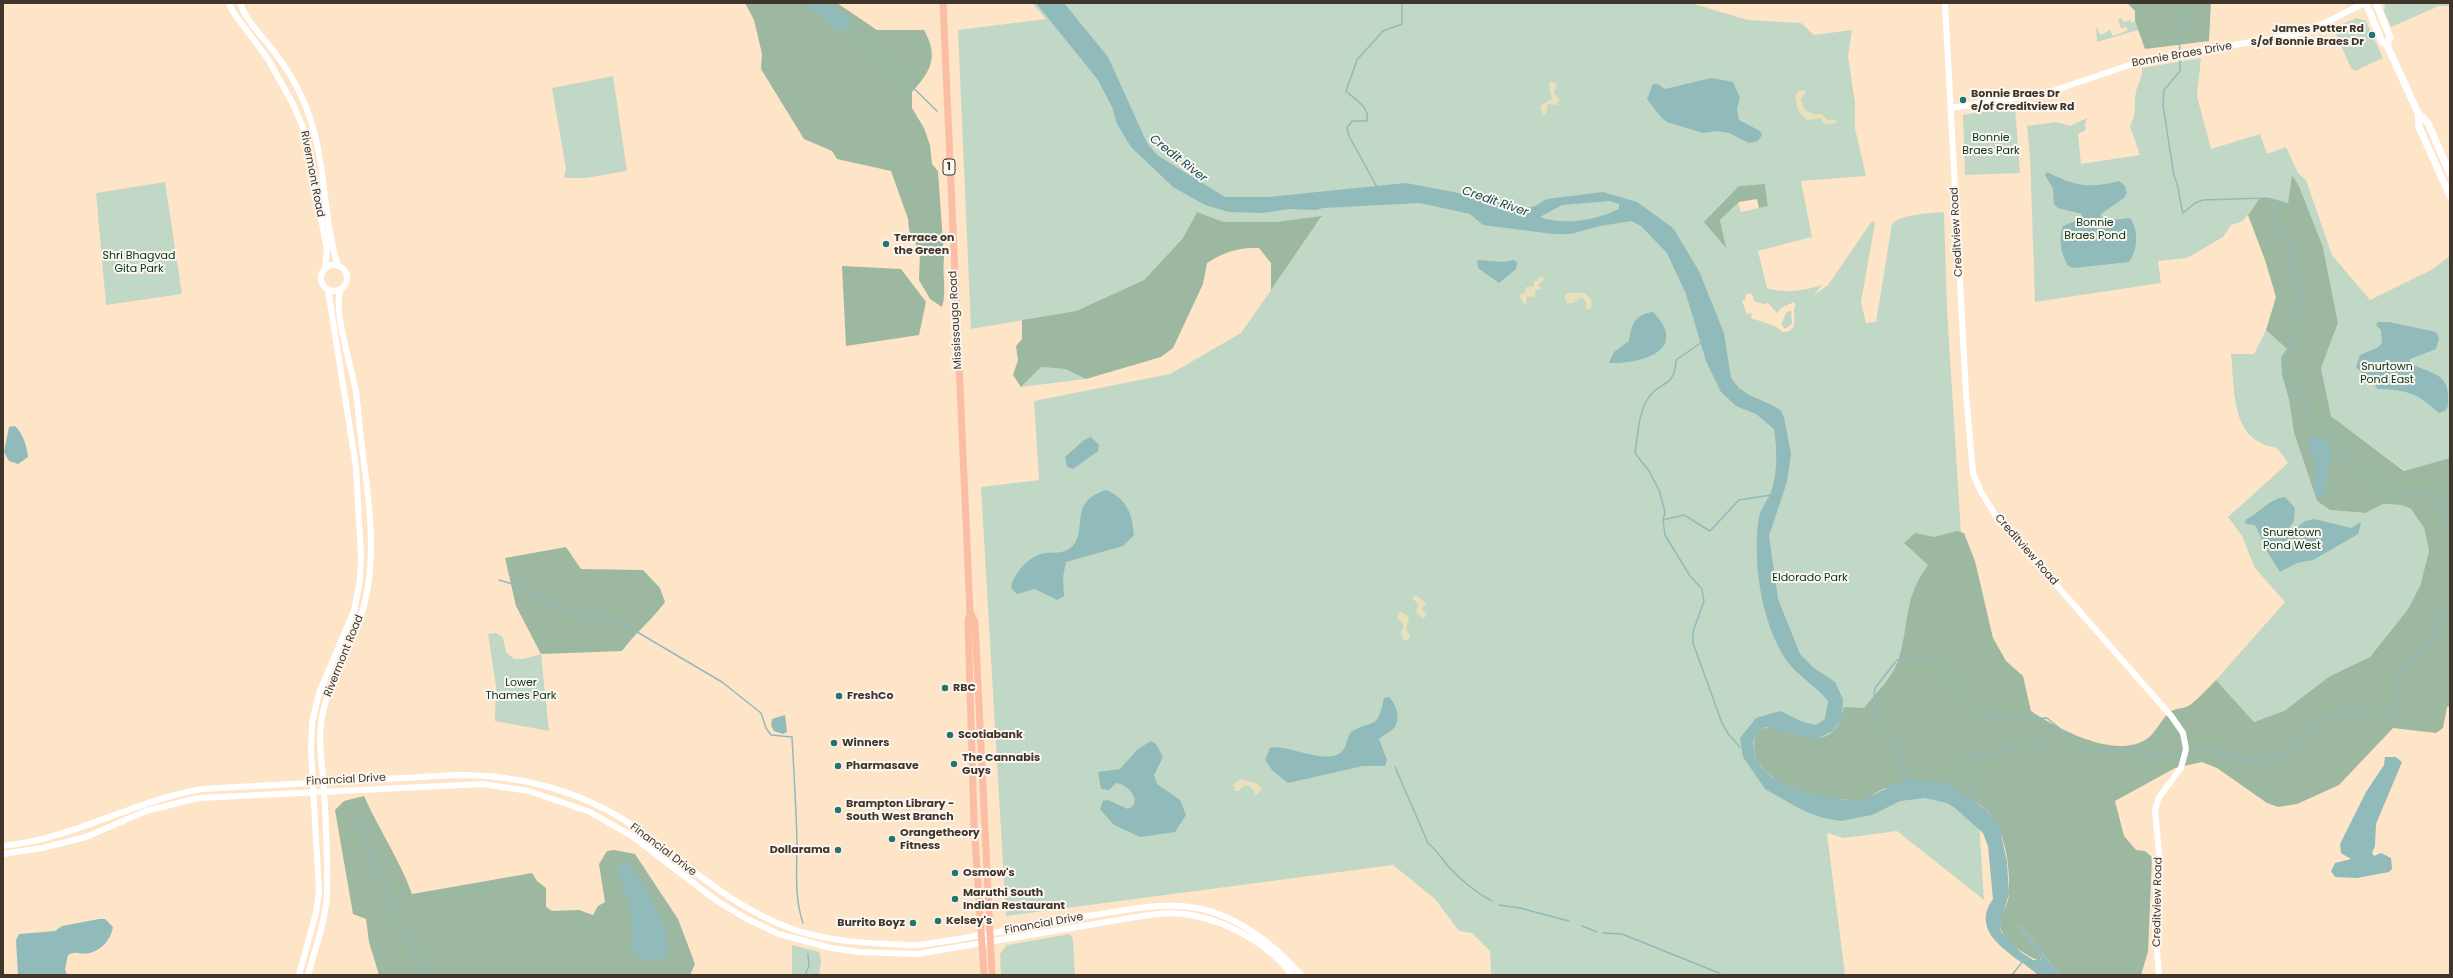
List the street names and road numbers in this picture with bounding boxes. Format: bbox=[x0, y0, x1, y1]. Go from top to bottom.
street label: Bonnie Braes Drive bbox=[2131, 40, 2233, 70]
street label: Rivermont Road bbox=[297, 130, 327, 218]
road number: 1 bbox=[943, 159, 955, 175]
street label: Creditview Road bbox=[1948, 187, 1966, 277]
street label: Mississauga Road bbox=[947, 270, 965, 370]
street label: Creditview Road bbox=[1992, 512, 2060, 588]
street label: Rivermont Road bbox=[322, 613, 366, 699]
street label: Financial Drive bbox=[306, 771, 386, 789]
street label: Financial Drive bbox=[627, 821, 699, 879]
street label: Creditview Road bbox=[2151, 857, 2165, 947]
street label: Financial Drive bbox=[1004, 911, 1084, 937]

